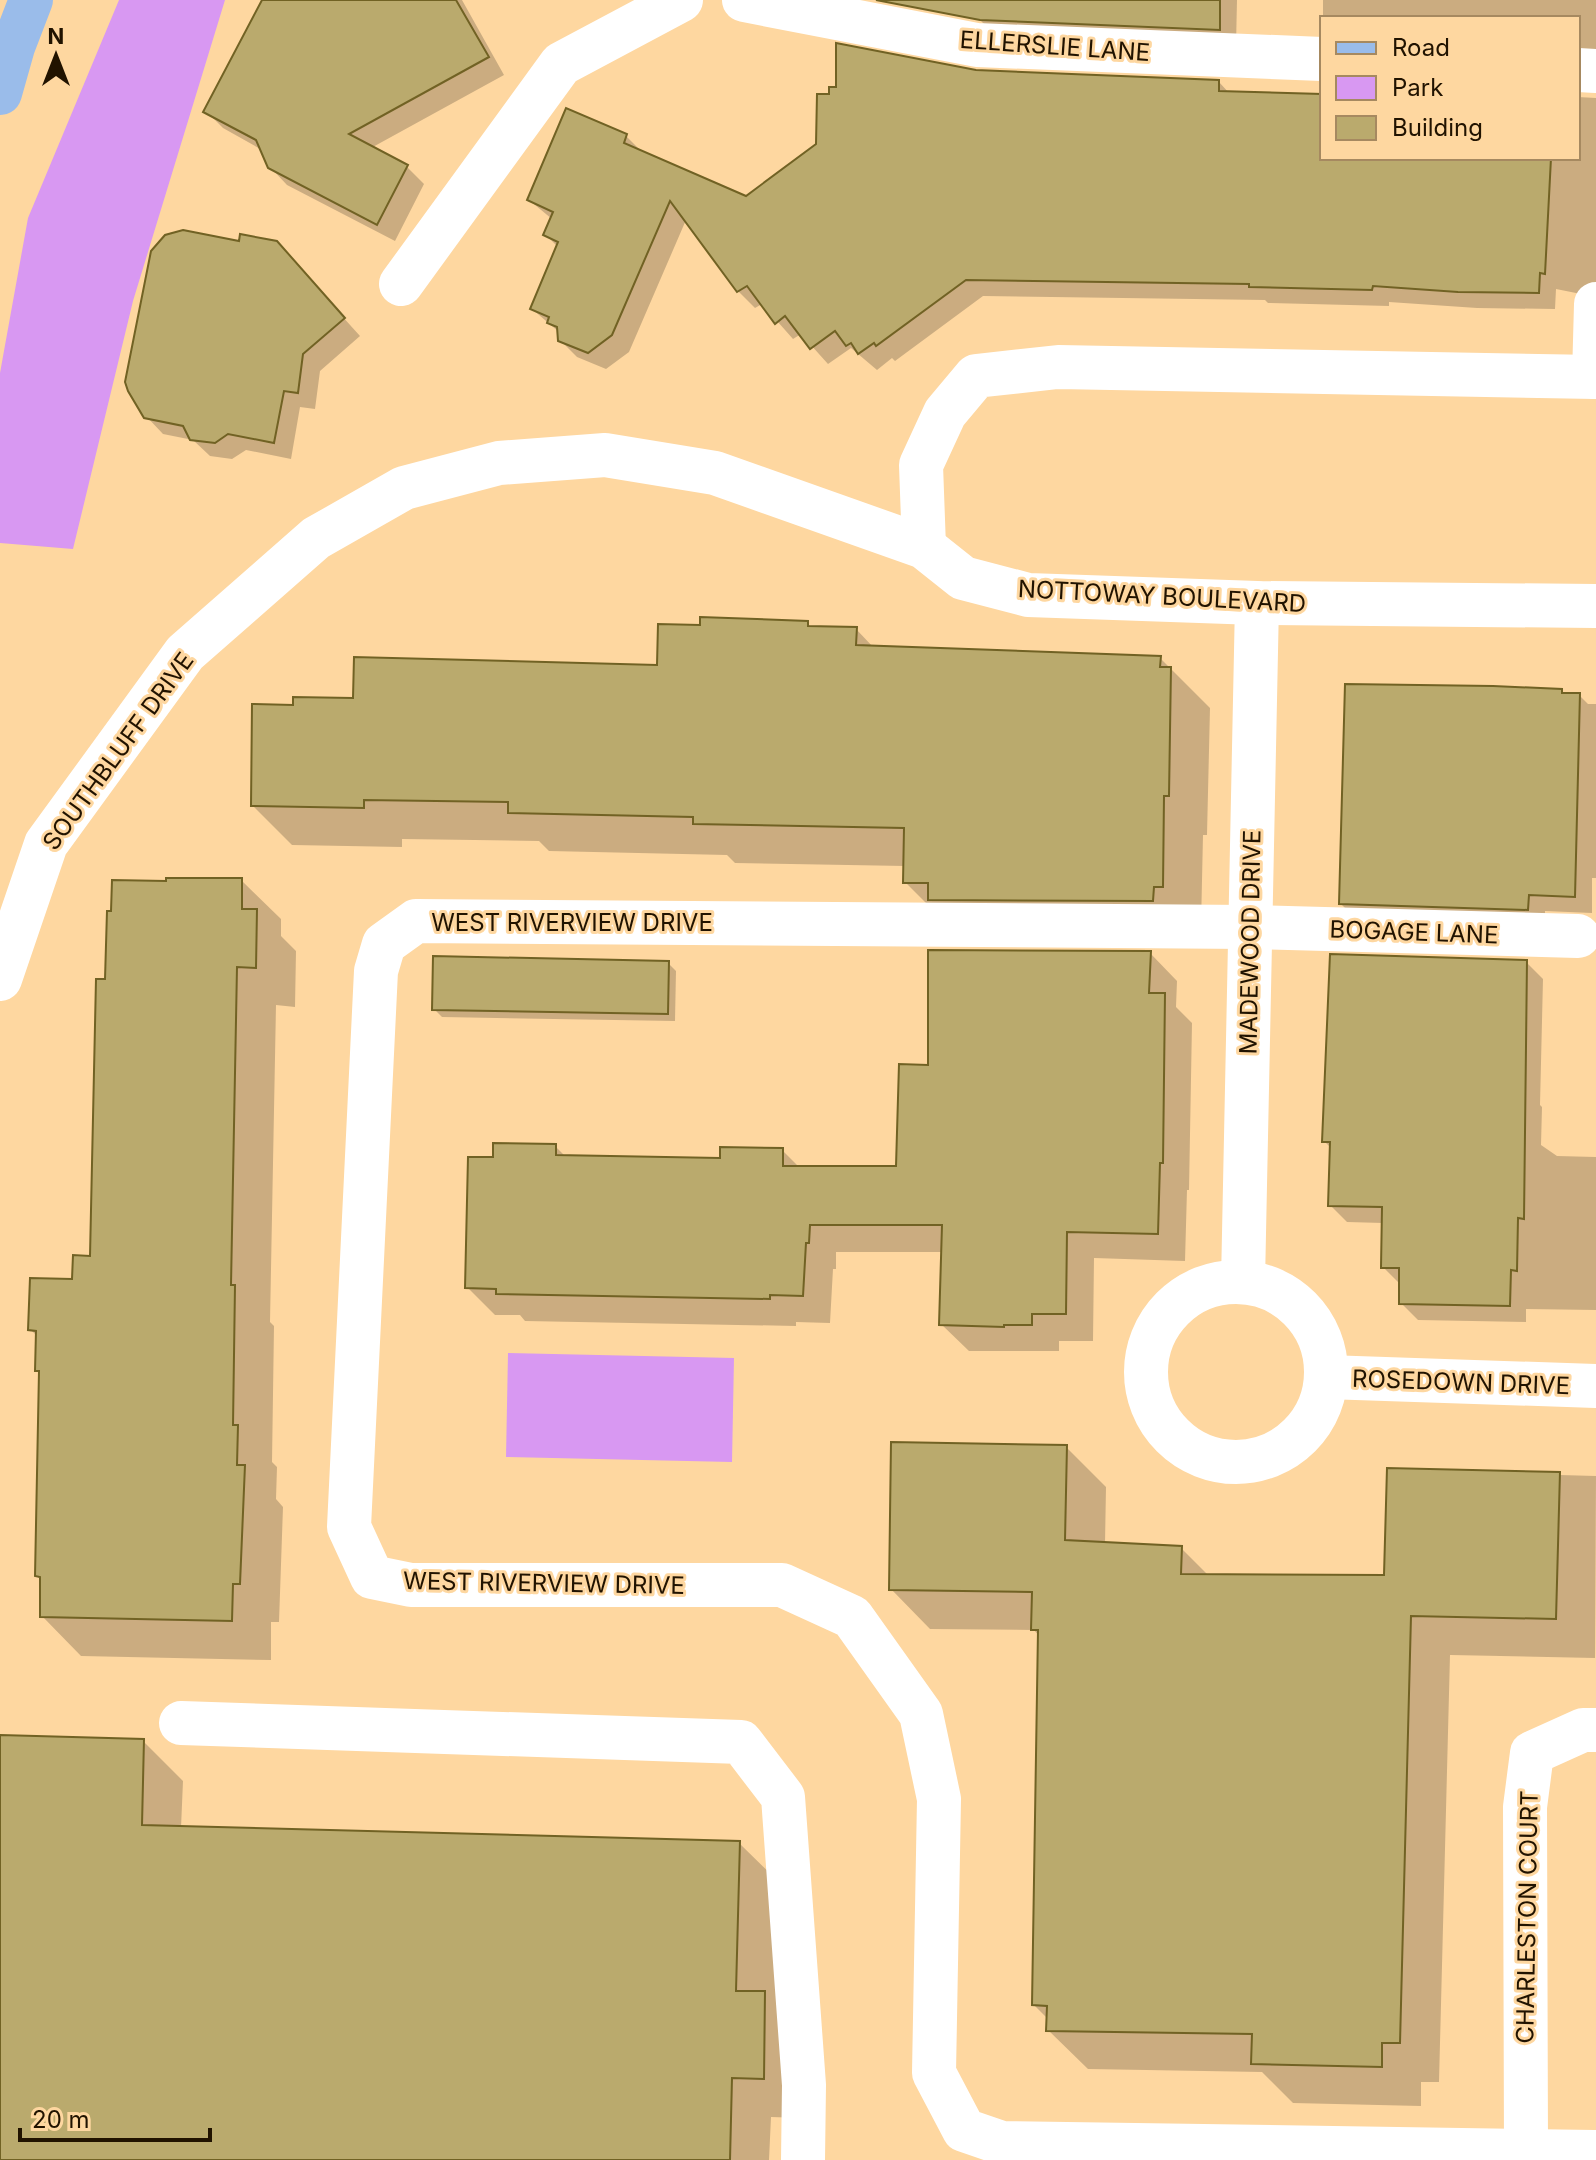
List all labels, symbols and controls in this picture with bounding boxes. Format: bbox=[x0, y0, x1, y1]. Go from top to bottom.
north arrow bbox=[16, 16, 96, 96]
legend bbox=[1320, 16, 1580, 160]
text: N bbox=[48, 23, 64, 49]
street label: ELLERSLIE LANE bbox=[959, 25, 1151, 67]
text: Road bbox=[1392, 33, 1450, 62]
text: Park bbox=[1392, 73, 1443, 102]
text: Building bbox=[1392, 113, 1483, 142]
street label: NOTTOWAY BOULEVARD bbox=[1017, 574, 1307, 618]
street label: SOUTHBLUFF DRIVE bbox=[37, 646, 199, 856]
street label: MADEWOOD DRIVE bbox=[1234, 829, 1266, 1055]
street label: WEST RIVERVIEW DRIVE bbox=[431, 908, 713, 937]
street label: BOGAGE LANE bbox=[1329, 915, 1499, 949]
street label: ROSEDOWN DRIVE bbox=[1352, 1364, 1570, 1400]
street label: WEST RIVERVIEW DRIVE bbox=[403, 1566, 685, 1600]
street label: CHARLESTON COURT bbox=[1510, 1790, 1544, 2044]
scale bar bbox=[20, 2092, 210, 2142]
text: 20 m bbox=[32, 2105, 90, 2134]

